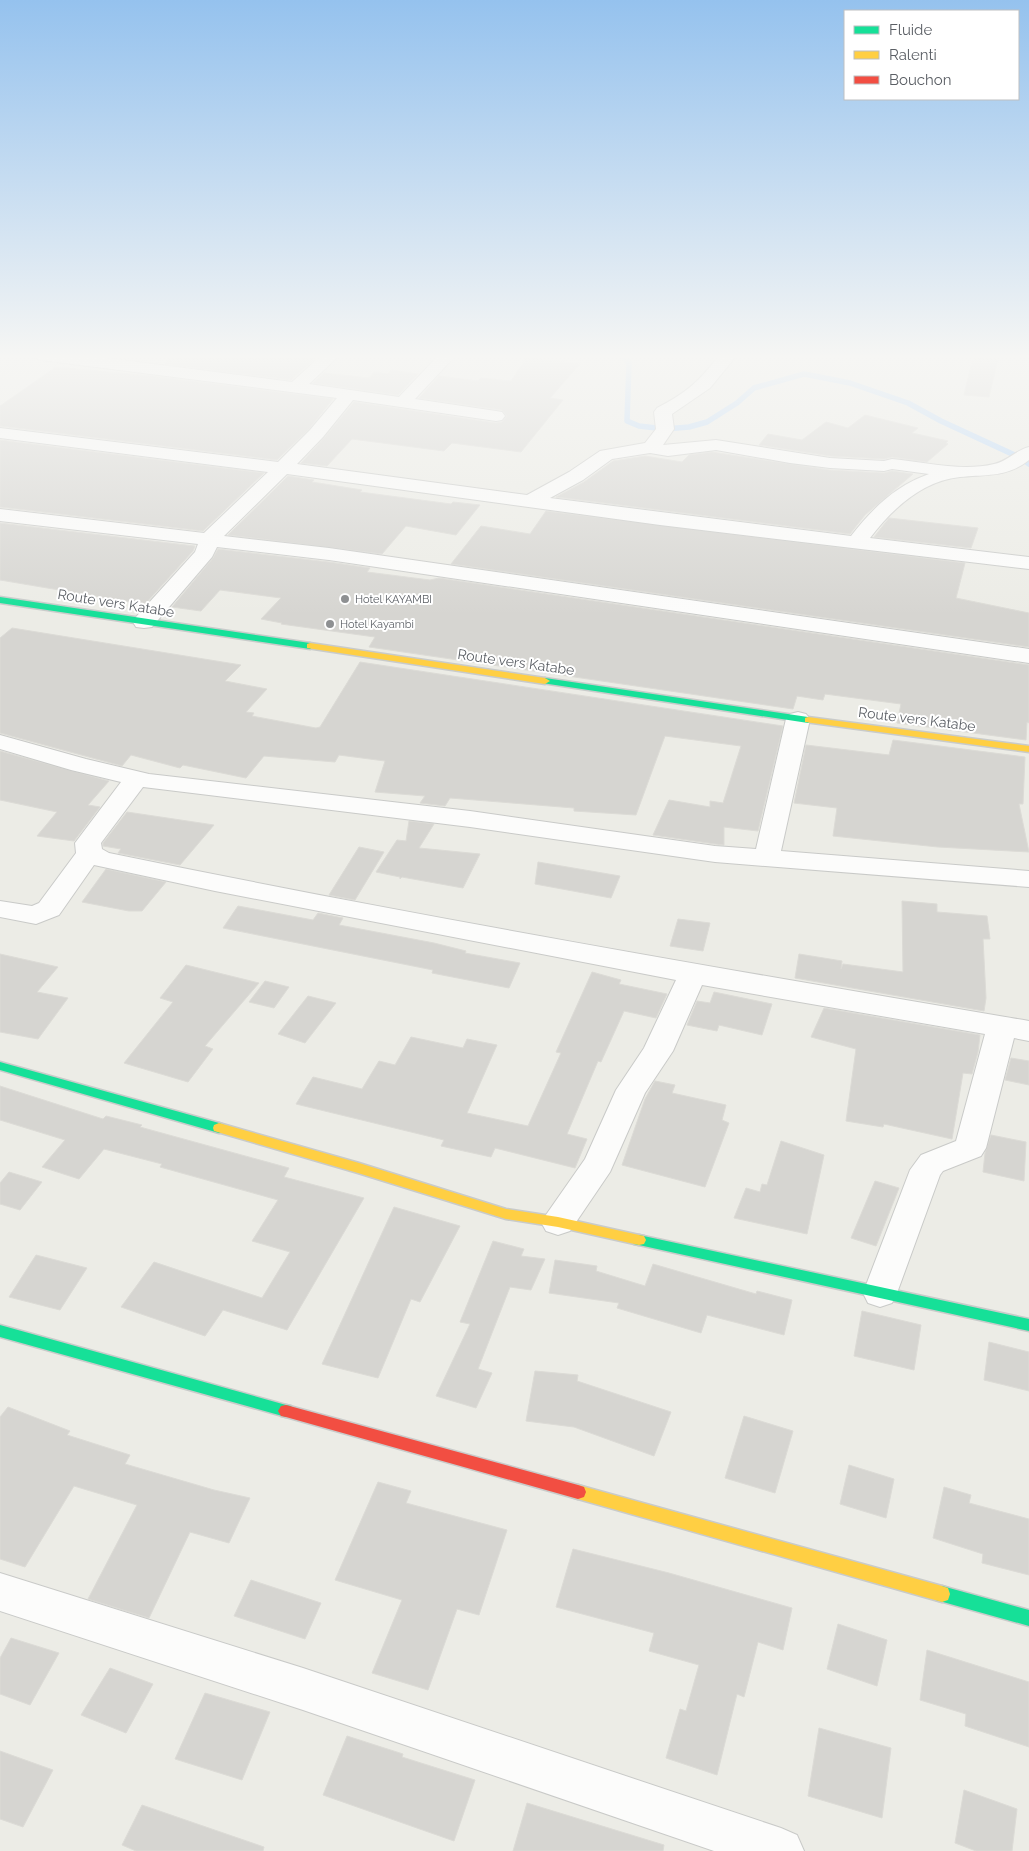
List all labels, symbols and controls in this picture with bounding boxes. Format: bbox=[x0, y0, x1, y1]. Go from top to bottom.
legend bbox=[844, 10, 1019, 100]
text: Fluide bbox=[889, 21, 932, 39]
text: Ralenti bbox=[889, 46, 937, 64]
text: Bouchon bbox=[889, 71, 951, 89]
street label: Route vers Katabe bbox=[56, 586, 176, 620]
marker: Hotel KAYAMBI bbox=[339, 593, 351, 605]
place label: Hotel KAYAMBI bbox=[355, 593, 432, 606]
marker: Hotel Kayambi bbox=[324, 618, 336, 630]
place label: Hotel Kayambi bbox=[340, 618, 414, 631]
street label: Route vers Katabe bbox=[456, 646, 576, 678]
street label: Route vers Katabe bbox=[857, 704, 977, 734]

